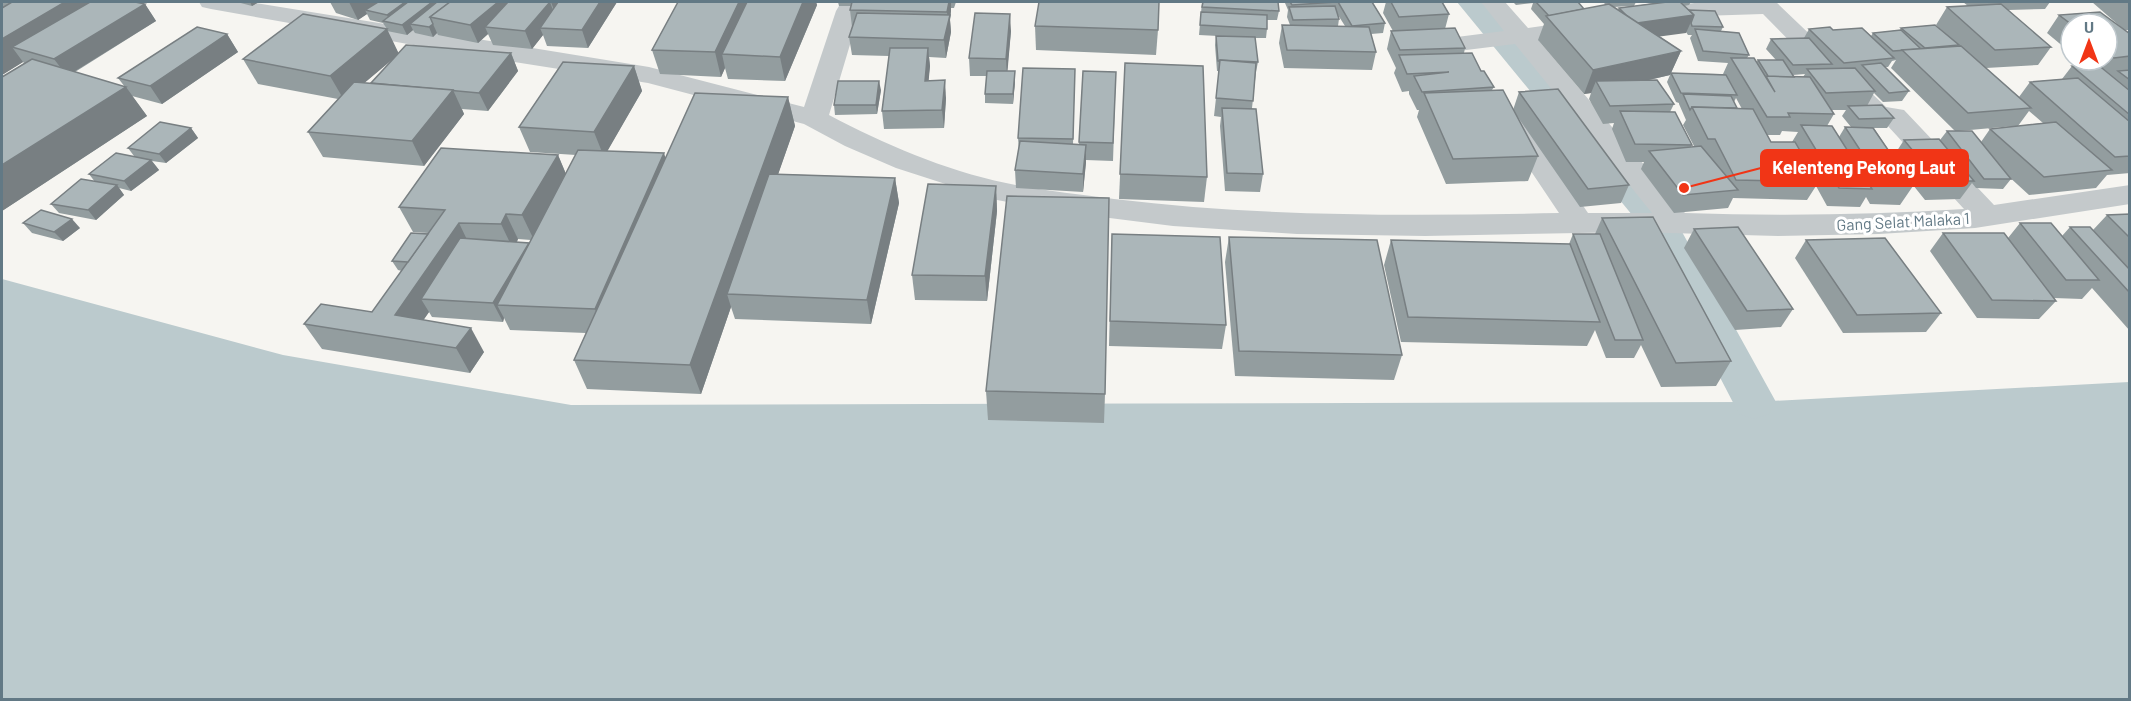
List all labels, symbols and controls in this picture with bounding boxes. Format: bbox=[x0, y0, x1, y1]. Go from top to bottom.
north arrow bbox=[2059, 12, 2119, 72]
text: U bbox=[2084, 17, 2094, 36]
callout: Kelenteng Pekong Laut bbox=[1761, 150, 1968, 186]
text: Kelenteng Pekong Laut bbox=[1772, 156, 1956, 178]
street label: Gang Selat Malaka 1 bbox=[1836, 208, 1970, 234]

